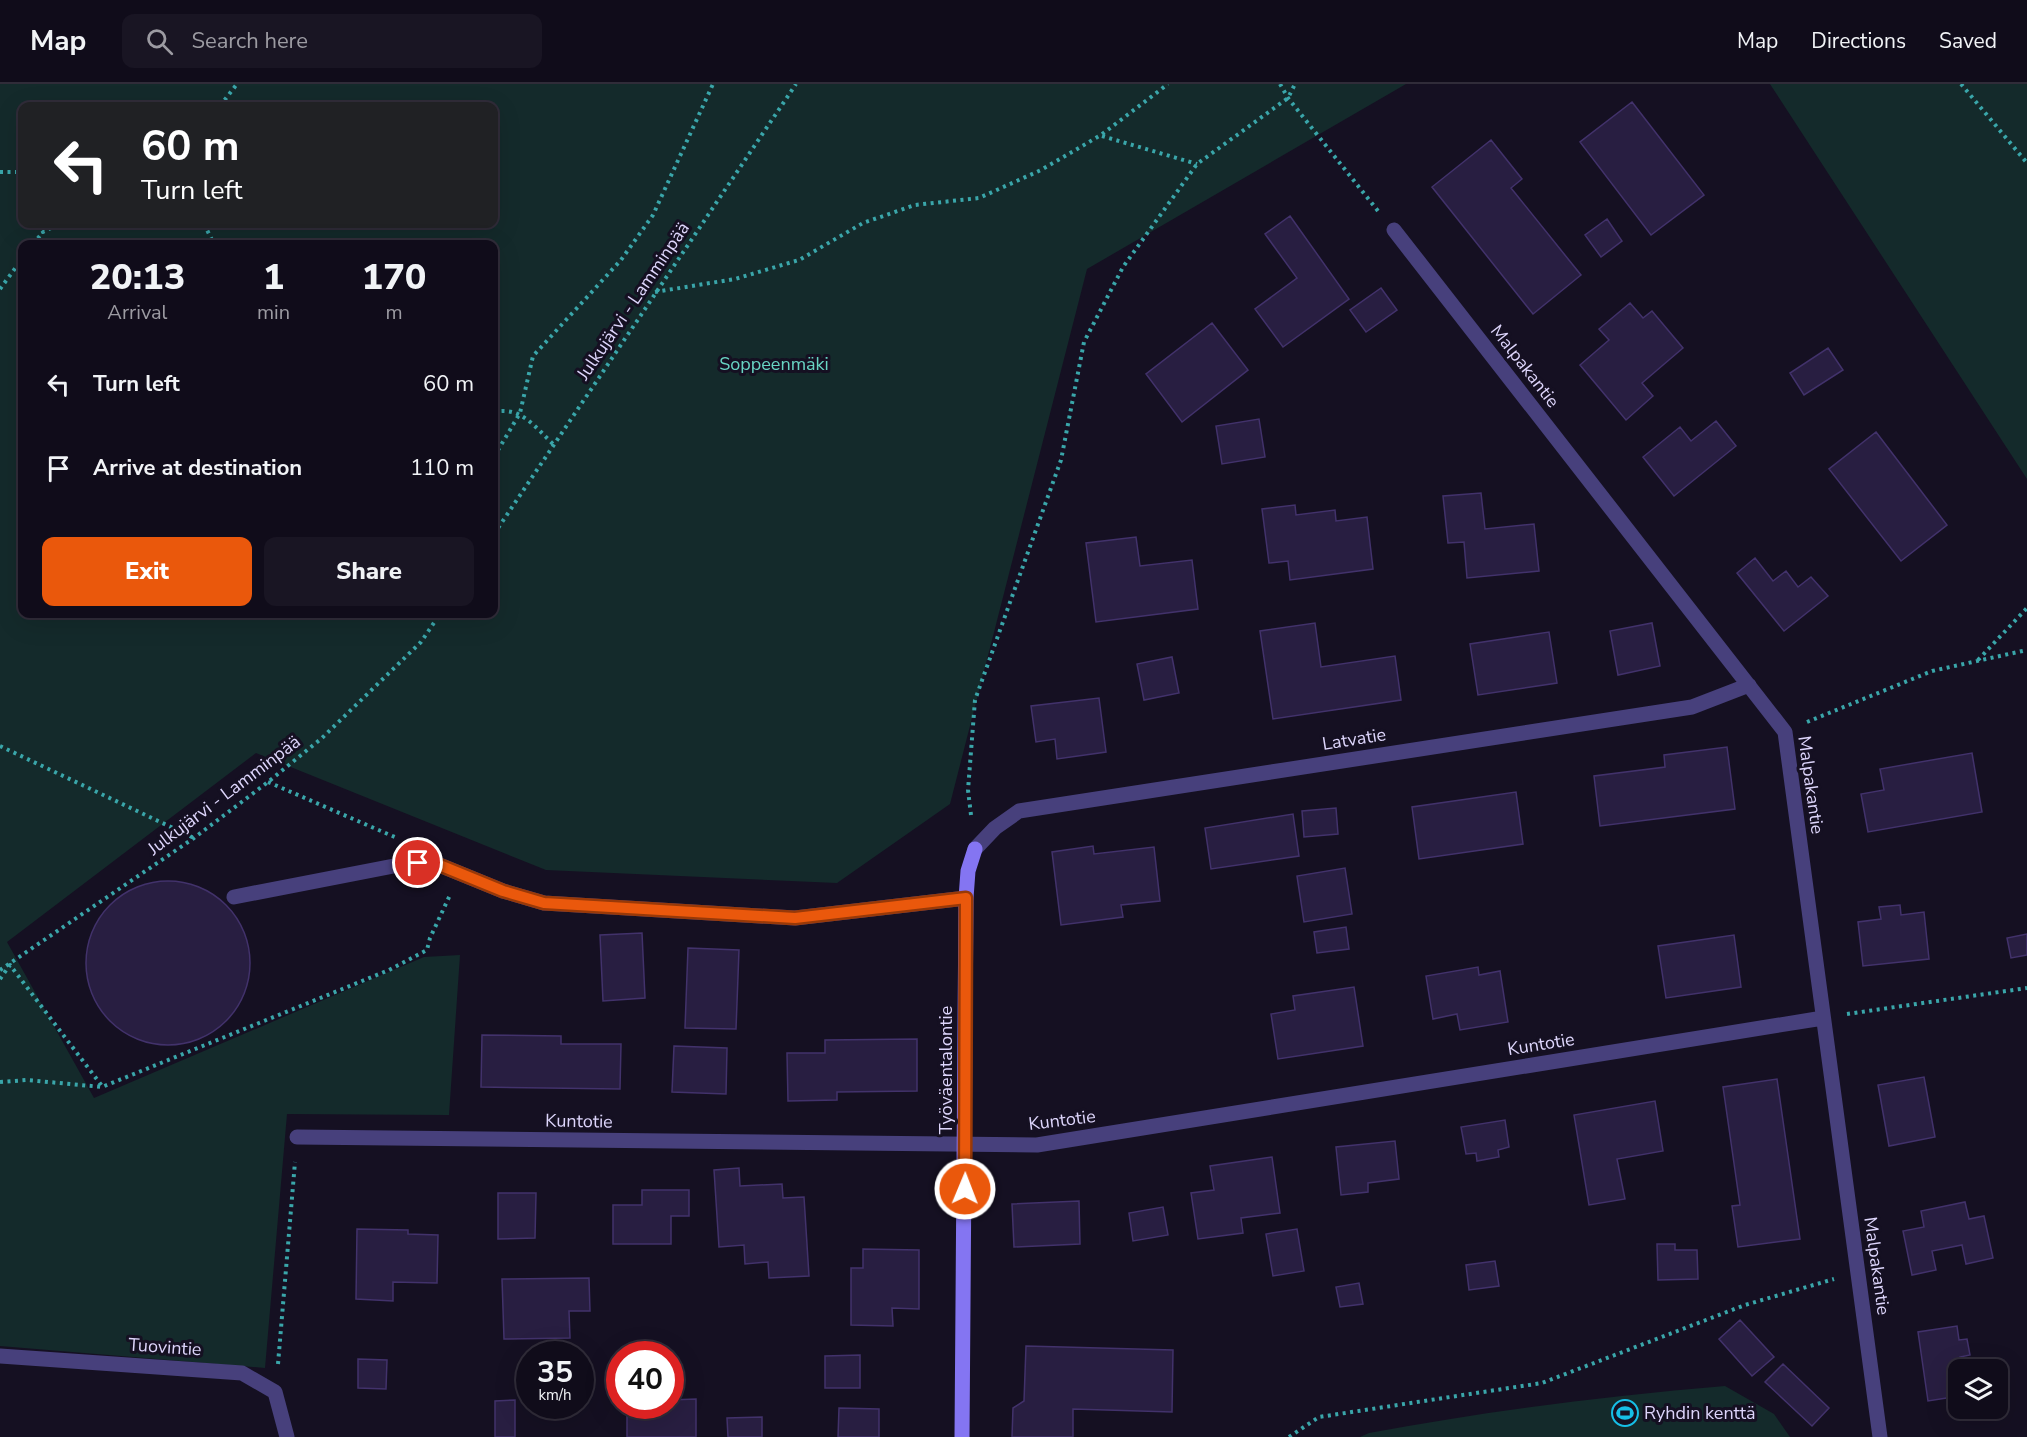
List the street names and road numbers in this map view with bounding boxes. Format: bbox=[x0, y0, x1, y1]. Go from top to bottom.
street label: Julkujärvi - Lamminpää bbox=[571, 217, 695, 385]
street label: Malpakantie bbox=[1485, 320, 1565, 412]
street label: Latvatie bbox=[1320, 722, 1388, 756]
street label: Julkujärvi - Lamminpää bbox=[142, 730, 305, 861]
street label: Malpakantie bbox=[1792, 734, 1830, 836]
street label: Työväentalontie bbox=[934, 1006, 958, 1134]
street label: Kuntotie bbox=[1506, 1027, 1576, 1061]
street label: Kuntotie bbox=[1027, 1104, 1097, 1136]
street label: Kuntotie bbox=[545, 1108, 613, 1134]
street label: Malpakantie bbox=[1858, 1215, 1896, 1317]
street label: Tuovintie bbox=[128, 1332, 202, 1362]

